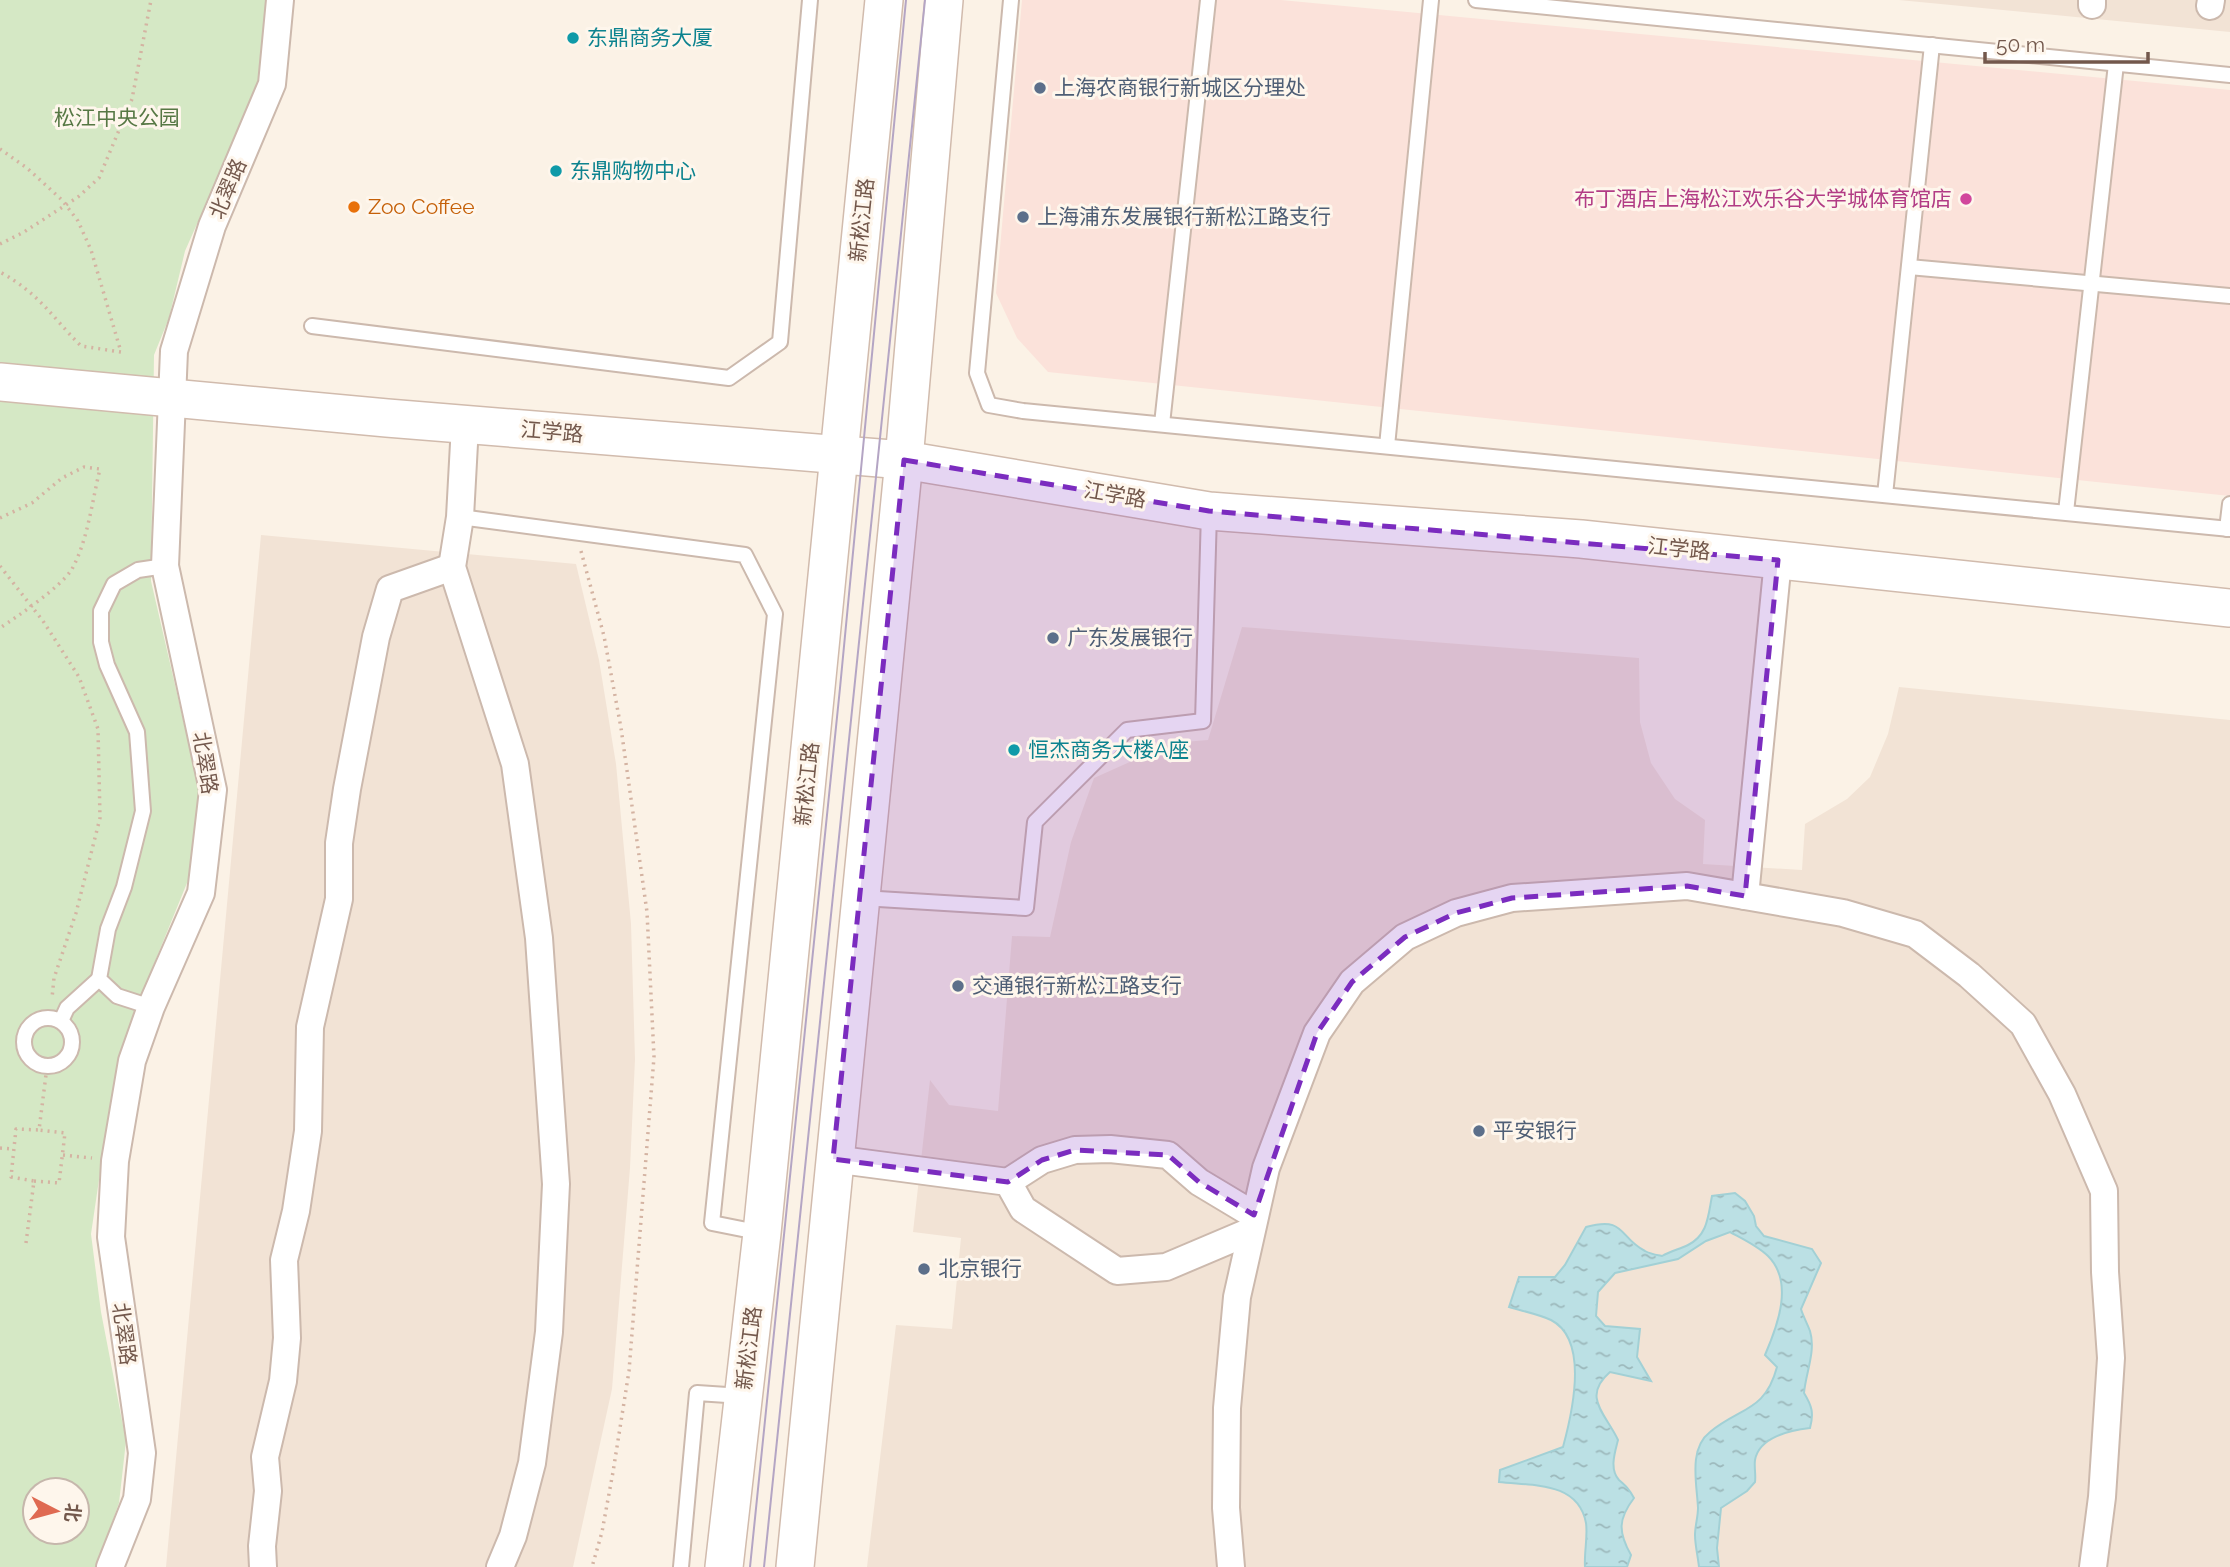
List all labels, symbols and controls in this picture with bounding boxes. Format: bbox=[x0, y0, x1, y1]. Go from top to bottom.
scale bar bbox=[1985, 21, 2148, 65]
place label: 东鼎商务大厦 bbox=[587, 25, 713, 50]
marker: 东鼎商务大厦 bbox=[565, 30, 581, 46]
text: 50 m bbox=[1996, 32, 2045, 57]
place label: 上海农商银行新城区分理处 bbox=[1054, 75, 1306, 100]
marker: 上海农商银行新城区分理处 bbox=[1032, 80, 1048, 96]
park label: 松江中央公园 bbox=[54, 105, 180, 130]
street label: 北翠路 bbox=[204, 155, 251, 223]
place label: 东鼎购物中心 bbox=[570, 158, 696, 183]
marker: 东鼎购物中心 bbox=[548, 163, 564, 179]
street label: 新松江路 bbox=[845, 177, 878, 263]
place label: 布丁酒店上海松江欢乐谷大学城体育馆店 bbox=[1574, 186, 1952, 211]
marker: 布丁酒店上海松江欢乐谷大学城体育馆店 bbox=[1958, 191, 1974, 207]
place label: Zoo Coffee bbox=[368, 194, 474, 219]
marker: Zoo Coffee bbox=[346, 199, 362, 215]
place label: 上海浦东发展银行新松江路支行 bbox=[1037, 204, 1331, 229]
marker: 上海浦东发展银行新松江路支行 bbox=[1015, 209, 1031, 225]
street label: 江学路 bbox=[520, 416, 585, 447]
street label: 江学路 bbox=[1082, 477, 1148, 512]
street label: 江学路 bbox=[1646, 533, 1712, 564]
place label: 广东发展银行 bbox=[1067, 625, 1193, 650]
marker: 广东发展银行 bbox=[1045, 630, 1061, 646]
street label: 北翠路 bbox=[188, 730, 223, 796]
place label: 恒杰商务大楼A座 bbox=[1028, 737, 1189, 762]
street label: 新松江路 bbox=[790, 741, 823, 827]
marker: 恒杰商务大楼A座 bbox=[1006, 742, 1022, 758]
place label: 交通银行新松江路支行 bbox=[972, 973, 1182, 998]
marker: 交通银行新松江路支行 bbox=[950, 978, 966, 994]
place label: 平安银行 bbox=[1493, 1118, 1577, 1143]
marker: 平安银行 bbox=[1471, 1123, 1487, 1139]
place label: 北京银行 bbox=[938, 1256, 1022, 1281]
marker: 北京银行 bbox=[916, 1261, 932, 1277]
street label: 北翠路 bbox=[108, 1301, 141, 1367]
street label: 新松江路 bbox=[731, 1305, 766, 1391]
north arrow bbox=[21, 1476, 91, 1546]
text: 北 bbox=[61, 1502, 85, 1523]

